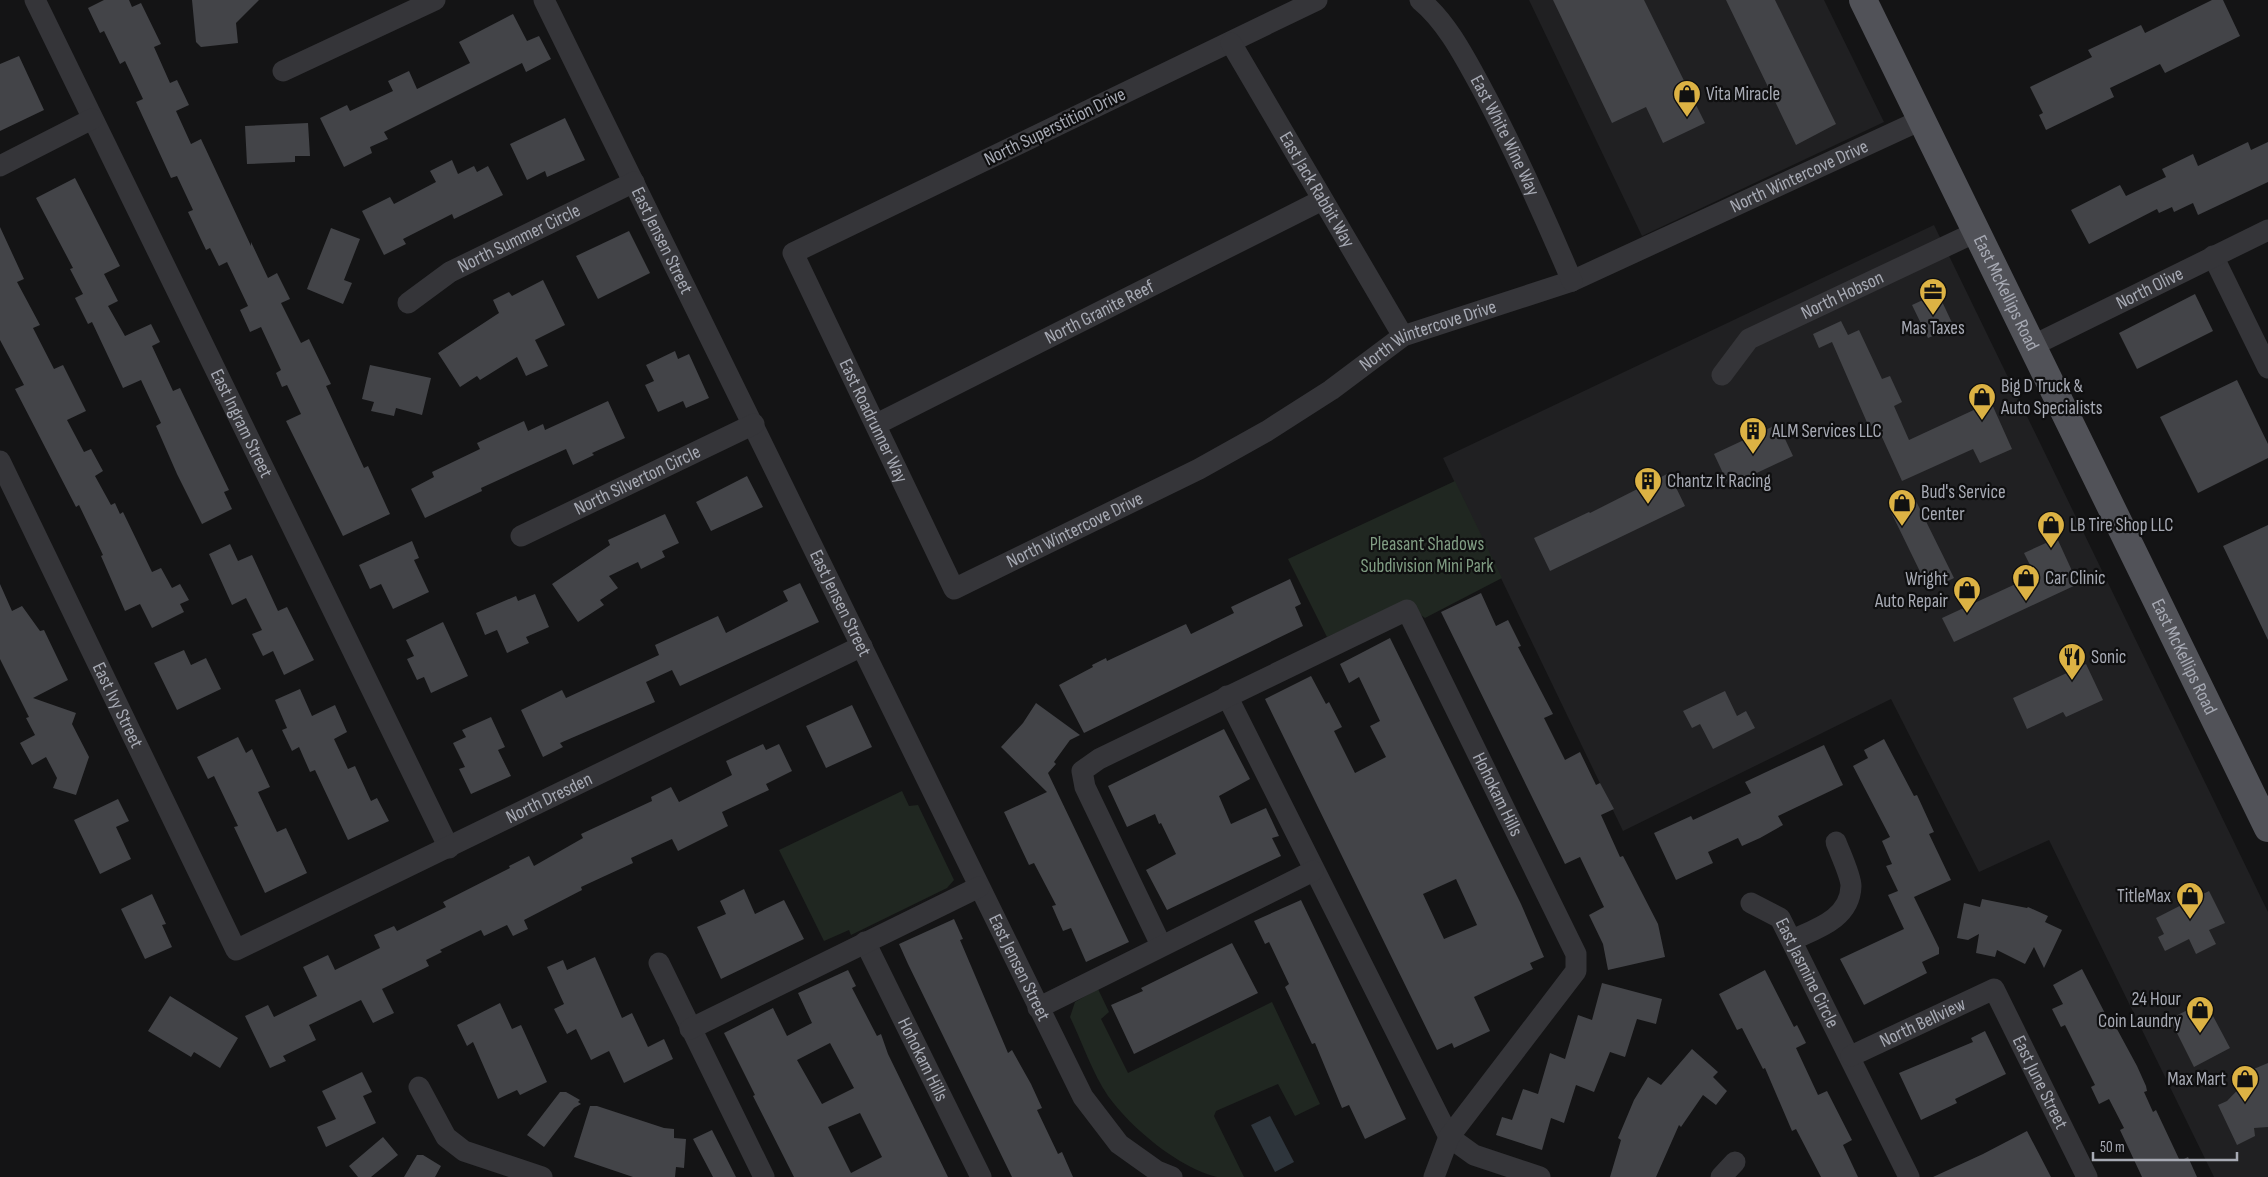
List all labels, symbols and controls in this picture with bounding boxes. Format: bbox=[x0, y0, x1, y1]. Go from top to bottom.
street label: East White Wine Way bbox=[1465, 71, 1545, 200]
shop icon: Vita Miracle bbox=[1672, 79, 1702, 118]
street label: North Superstition Drive bbox=[980, 83, 1130, 171]
place label: Vita Miracle bbox=[1706, 83, 1780, 106]
street label: East Jack Rabbit Way bbox=[1274, 128, 1360, 252]
street label: North Wintercove Drive bbox=[1727, 135, 1872, 218]
street label: East Jensen Street bbox=[626, 183, 698, 298]
street label: North Summer Circle bbox=[454, 199, 584, 278]
street label: East McKellips Road bbox=[1968, 231, 2044, 354]
street label: North Olive bbox=[2112, 262, 2187, 314]
street label: North Hobson bbox=[1797, 266, 1887, 324]
street label: North Granite Reef bbox=[1041, 275, 1158, 349]
office icon: Mas Taxes bbox=[1918, 277, 1948, 316]
street label: North Wintercove Drive bbox=[1355, 295, 1499, 376]
place label: Mas Taxes bbox=[1901, 317, 1965, 340]
street label: East Roadrunner Way bbox=[834, 355, 913, 487]
street label: East Ingram Street bbox=[205, 365, 278, 481]
place label: Big D Truck & Auto Specialists bbox=[2000, 375, 2103, 420]
shop icon: Big D Truck & Auto Specialists bbox=[1967, 382, 1997, 421]
building icon: ALM Services LLC bbox=[1738, 416, 1768, 455]
place label: ALM Services LLC bbox=[1771, 420, 1882, 443]
street label: North Silverton Circle bbox=[570, 440, 704, 520]
building icon: Chantz It Racing bbox=[1633, 466, 1663, 505]
place label: Chantz It Racing bbox=[1667, 470, 1771, 493]
place label: Bud's Service Center bbox=[1921, 481, 2006, 526]
street label: North Wintercove Drive bbox=[1003, 487, 1147, 573]
shop icon: Bud's Service Center bbox=[1887, 488, 1917, 527]
shop icon: LB Tire Shop LLC bbox=[2036, 510, 2066, 549]
place label: LB Tire Shop LLC bbox=[2070, 514, 2174, 537]
park label: Pleasant Shadows Subdivision Mini Park bbox=[1360, 533, 1494, 578]
street label: East Jensen Street bbox=[804, 546, 876, 660]
shop icon: Car Clinic bbox=[2011, 563, 2041, 602]
place label: Car Clinic bbox=[2045, 567, 2106, 590]
place label: Wright Auto Repair bbox=[1874, 568, 1949, 613]
shop icon: Wright Auto Repair bbox=[1952, 575, 1982, 614]
street label: East McKellips Road bbox=[2146, 595, 2222, 718]
restaurant icon: Sonic bbox=[2057, 642, 2087, 681]
place label: Sonic bbox=[2091, 646, 2126, 669]
street label: East Ivy Street bbox=[87, 659, 148, 752]
street label: Hohokam Hills bbox=[1467, 749, 1528, 840]
street label: North Dresden bbox=[502, 767, 596, 829]
shop icon: TitleMax bbox=[2175, 881, 2205, 920]
place label: TitleMax bbox=[2117, 885, 2171, 908]
street label: East Jensen Street bbox=[983, 910, 1055, 1025]
street label: East Jasmine Circle bbox=[1770, 914, 1844, 1032]
place label: 24 Hour Coin Laundry bbox=[2098, 988, 2182, 1033]
street label: North Bellview bbox=[1876, 992, 1970, 1053]
shop icon: 24 Hour Coin Laundry bbox=[2185, 995, 2215, 1034]
street label: Hohokam Hills bbox=[893, 1014, 953, 1105]
street label: East June Street bbox=[2007, 1032, 2073, 1133]
shop icon: Max Mart bbox=[2230, 1064, 2260, 1103]
place label: Max Mart bbox=[2167, 1068, 2226, 1091]
scale bar bbox=[2093, 1130, 2237, 1162]
text: 50 m bbox=[2100, 1138, 2125, 1157]

